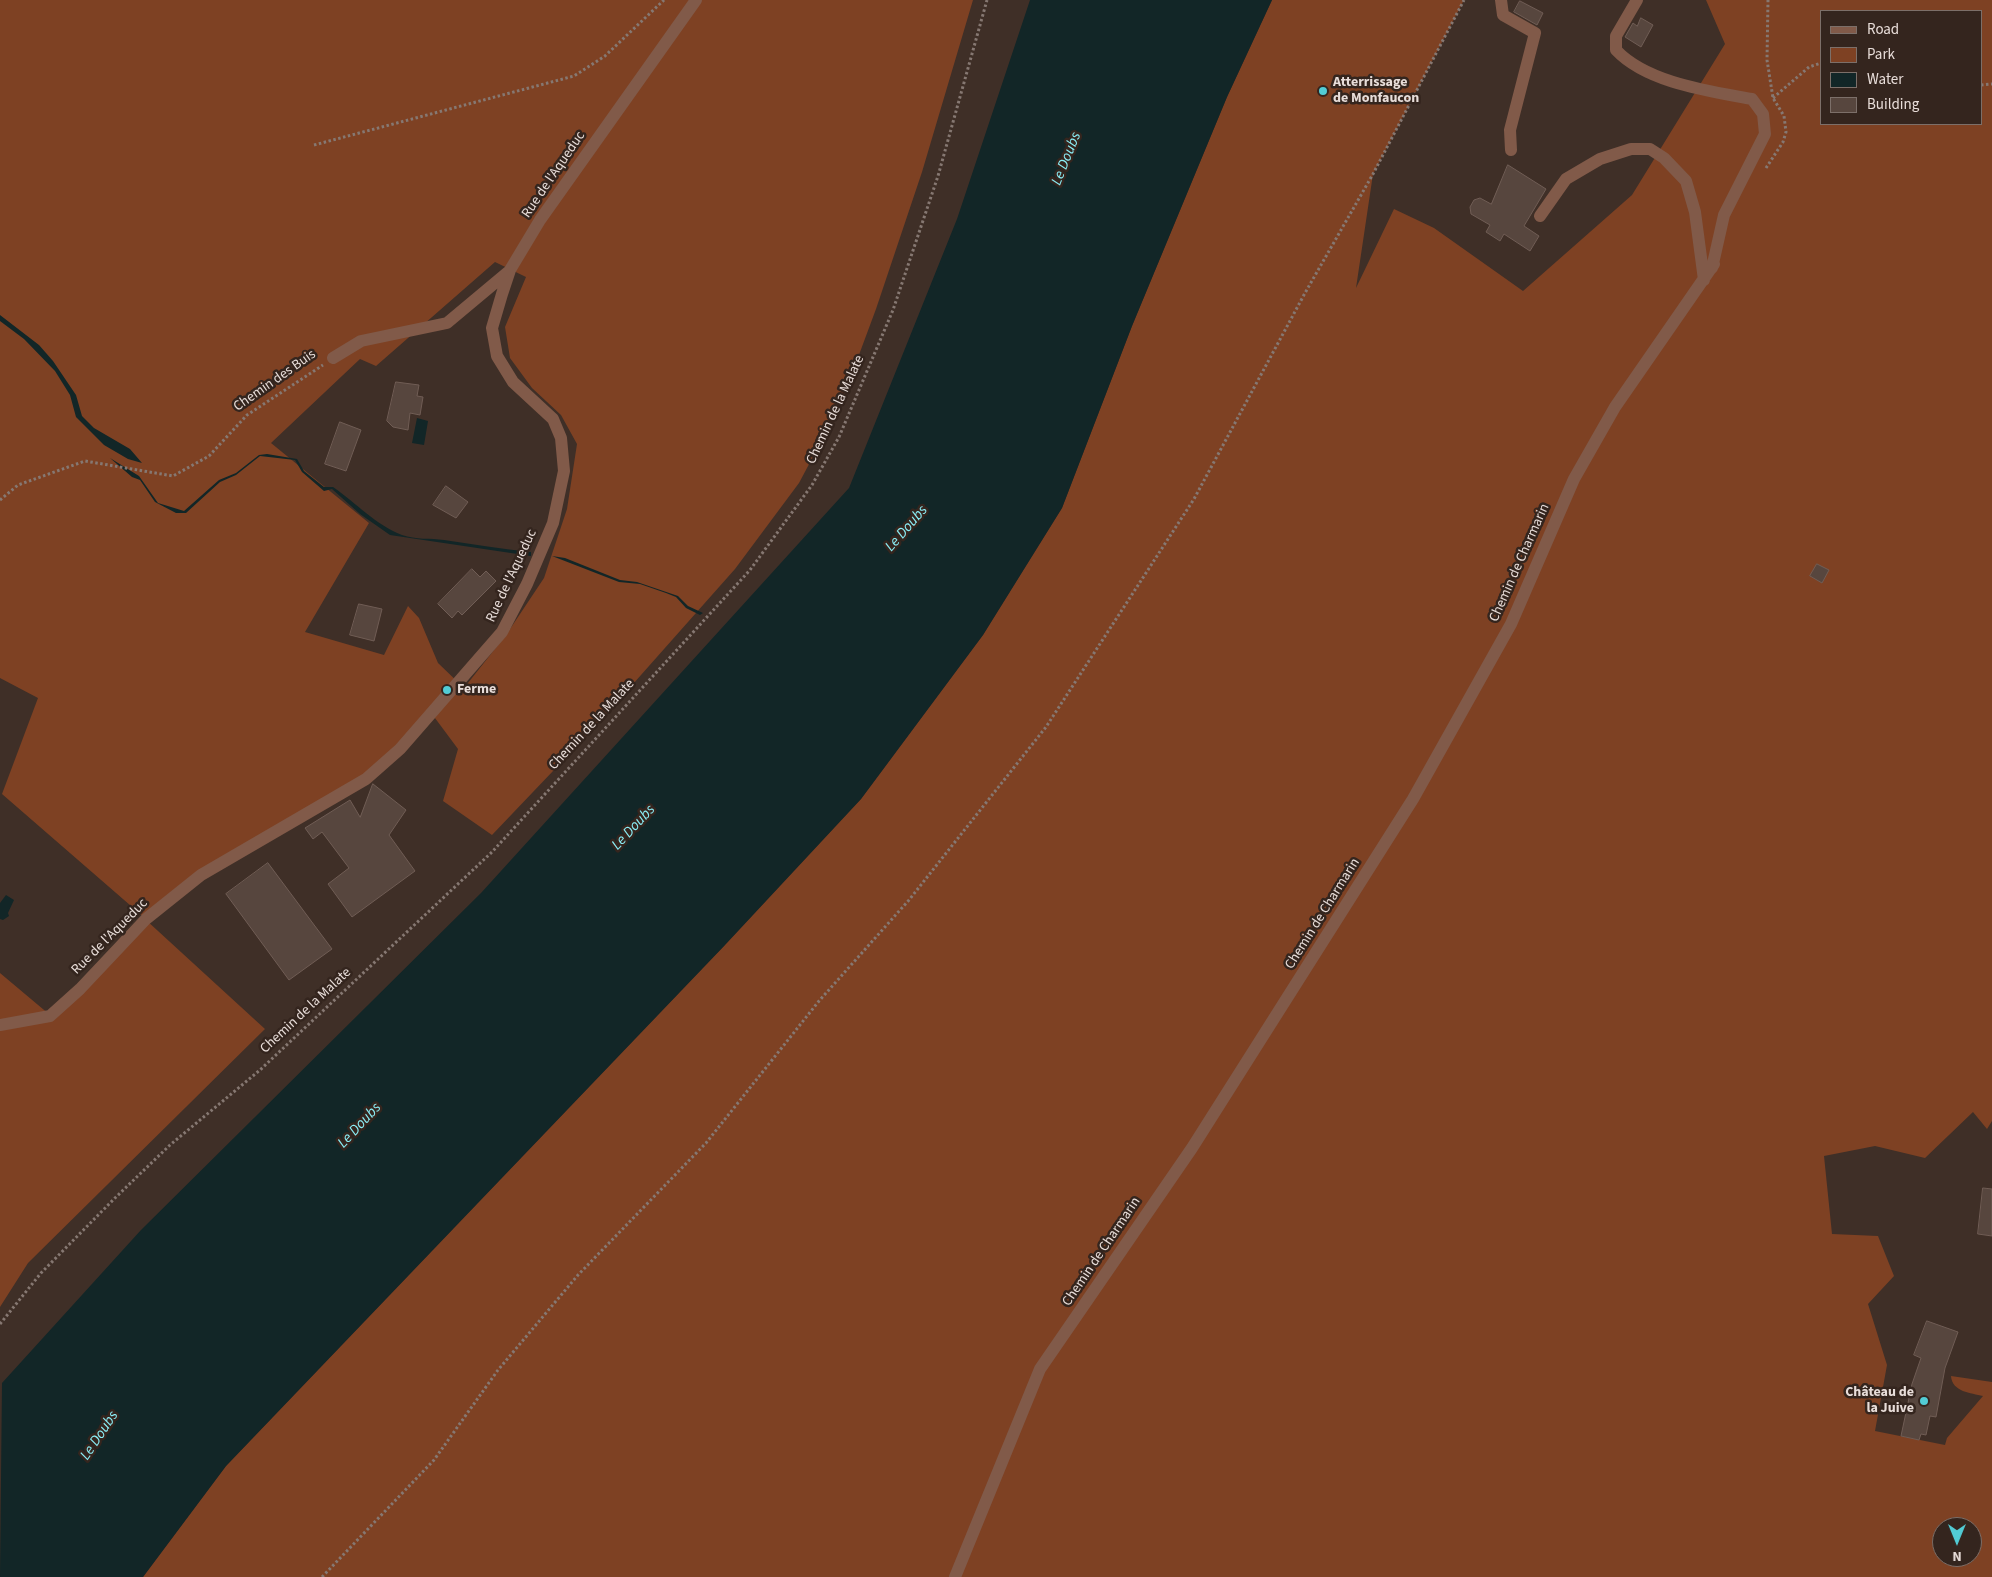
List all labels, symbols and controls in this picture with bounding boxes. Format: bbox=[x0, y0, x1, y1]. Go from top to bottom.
legend bbox=[1820, 10, 1982, 125]
text: Road bbox=[1867, 19, 1899, 40]
text: Park bbox=[1867, 44, 1895, 65]
text: Water bbox=[1867, 69, 1903, 90]
place label: Atterrissage de Monfaucon bbox=[1333, 75, 1419, 108]
marker: Atterrissage de Monfaucon bbox=[1317, 85, 1329, 97]
text: Building bbox=[1867, 94, 1919, 115]
street label: Rue de l'Aqueduc bbox=[519, 129, 589, 221]
water label: Le Doubs bbox=[1048, 130, 1086, 188]
street label: Chemin des Buis bbox=[231, 346, 319, 416]
street label: Chemin de la Malate bbox=[803, 353, 869, 467]
street label: Chemin de Charmarin bbox=[1486, 501, 1554, 625]
water label: Le Doubs bbox=[882, 502, 932, 556]
street label: Rue de l'Aqueduc bbox=[483, 527, 541, 625]
street label: Chemin de la Malate bbox=[546, 676, 638, 774]
place label: Ferme bbox=[457, 682, 496, 698]
marker: Ferme bbox=[441, 684, 453, 696]
water label: Le Doubs bbox=[609, 802, 659, 854]
street label: Chemin de Charmarin bbox=[1282, 855, 1364, 973]
street label: Rue de l'Aqueduc bbox=[68, 895, 152, 979]
street label: Chemin de la Malate bbox=[257, 965, 355, 1057]
water label: Le Doubs bbox=[335, 1100, 385, 1152]
street label: Chemin de Charmarin bbox=[1059, 1194, 1145, 1310]
place label: Château de la Juive bbox=[1845, 1385, 1914, 1418]
marker: Château de la Juive bbox=[1918, 1395, 1930, 1407]
water label: Le Doubs bbox=[77, 1408, 123, 1464]
north arrow bbox=[1932, 1517, 1982, 1567]
text: N bbox=[1952, 1546, 1962, 1566]

